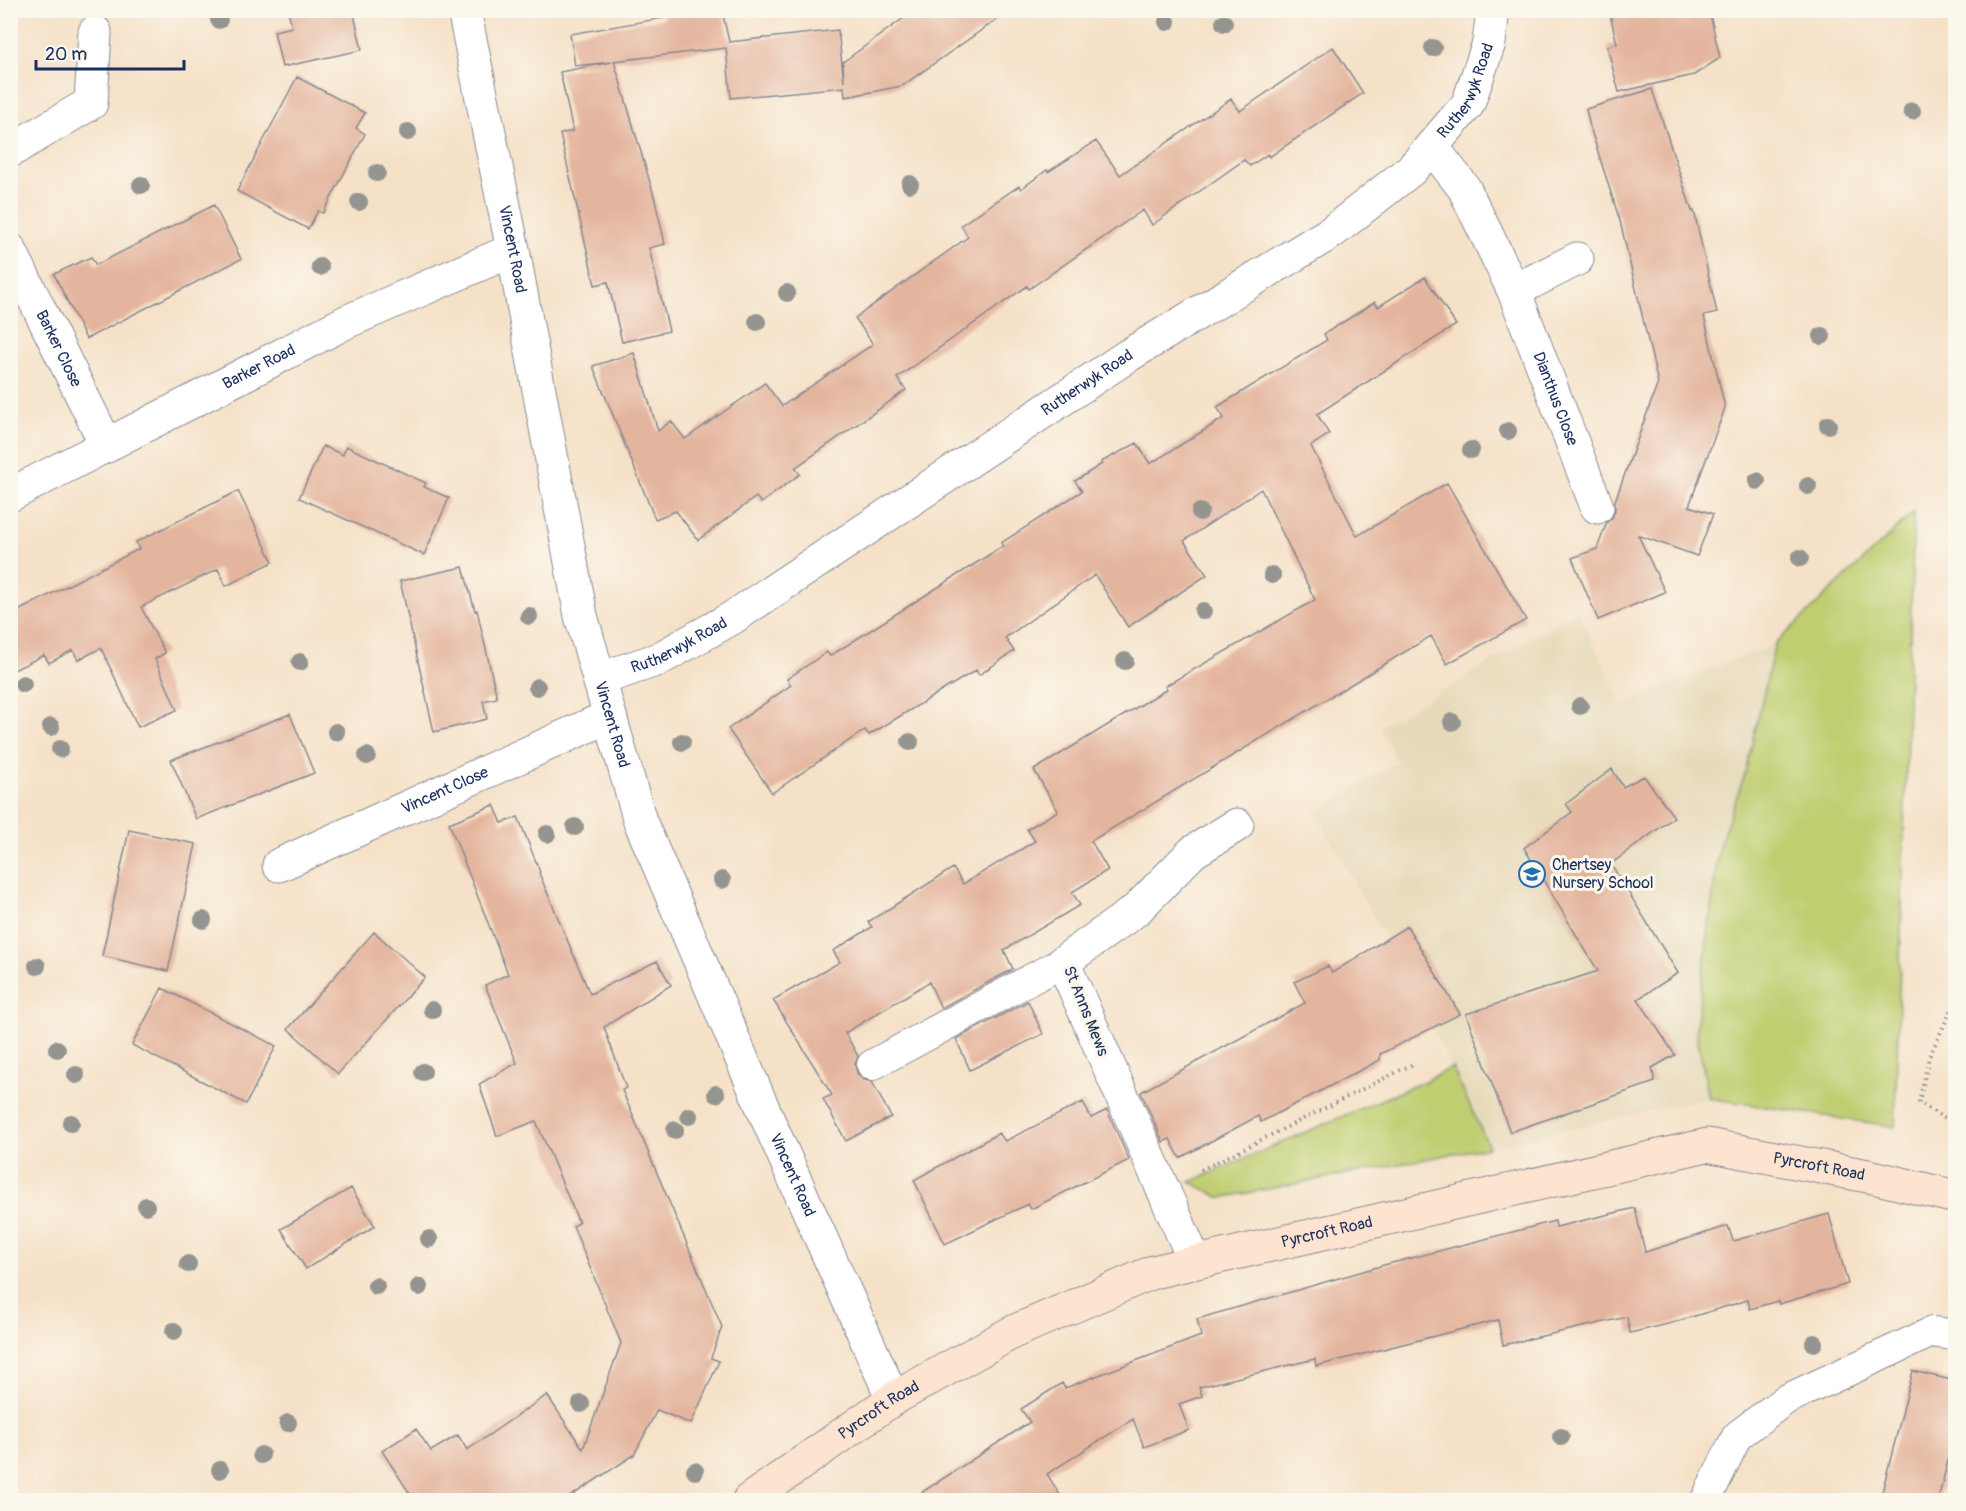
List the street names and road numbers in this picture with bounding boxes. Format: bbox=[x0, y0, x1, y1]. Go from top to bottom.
street label: Rutherwyk Road bbox=[1433, 40, 1498, 142]
street label: Vincent Road bbox=[494, 203, 531, 295]
street label: Barker Close bbox=[31, 307, 86, 390]
street label: Barker Road bbox=[219, 340, 299, 394]
street label: Rutherwyk Road bbox=[1037, 345, 1137, 420]
street label: Dianthus Close bbox=[1528, 349, 1583, 449]
street label: Rutherwyk Road bbox=[628, 613, 731, 678]
street label: Vincent Road bbox=[590, 679, 634, 770]
street label: Vincent Close bbox=[398, 762, 492, 819]
street label: St Anns Mews bbox=[1059, 963, 1113, 1059]
street label: Vincent Road bbox=[765, 1130, 820, 1220]
street label: Pyrcroft Road bbox=[1771, 1148, 1867, 1185]
street label: Pyrcroft Road bbox=[1279, 1212, 1374, 1252]
street label: Pyrcroft Road bbox=[834, 1376, 923, 1444]

